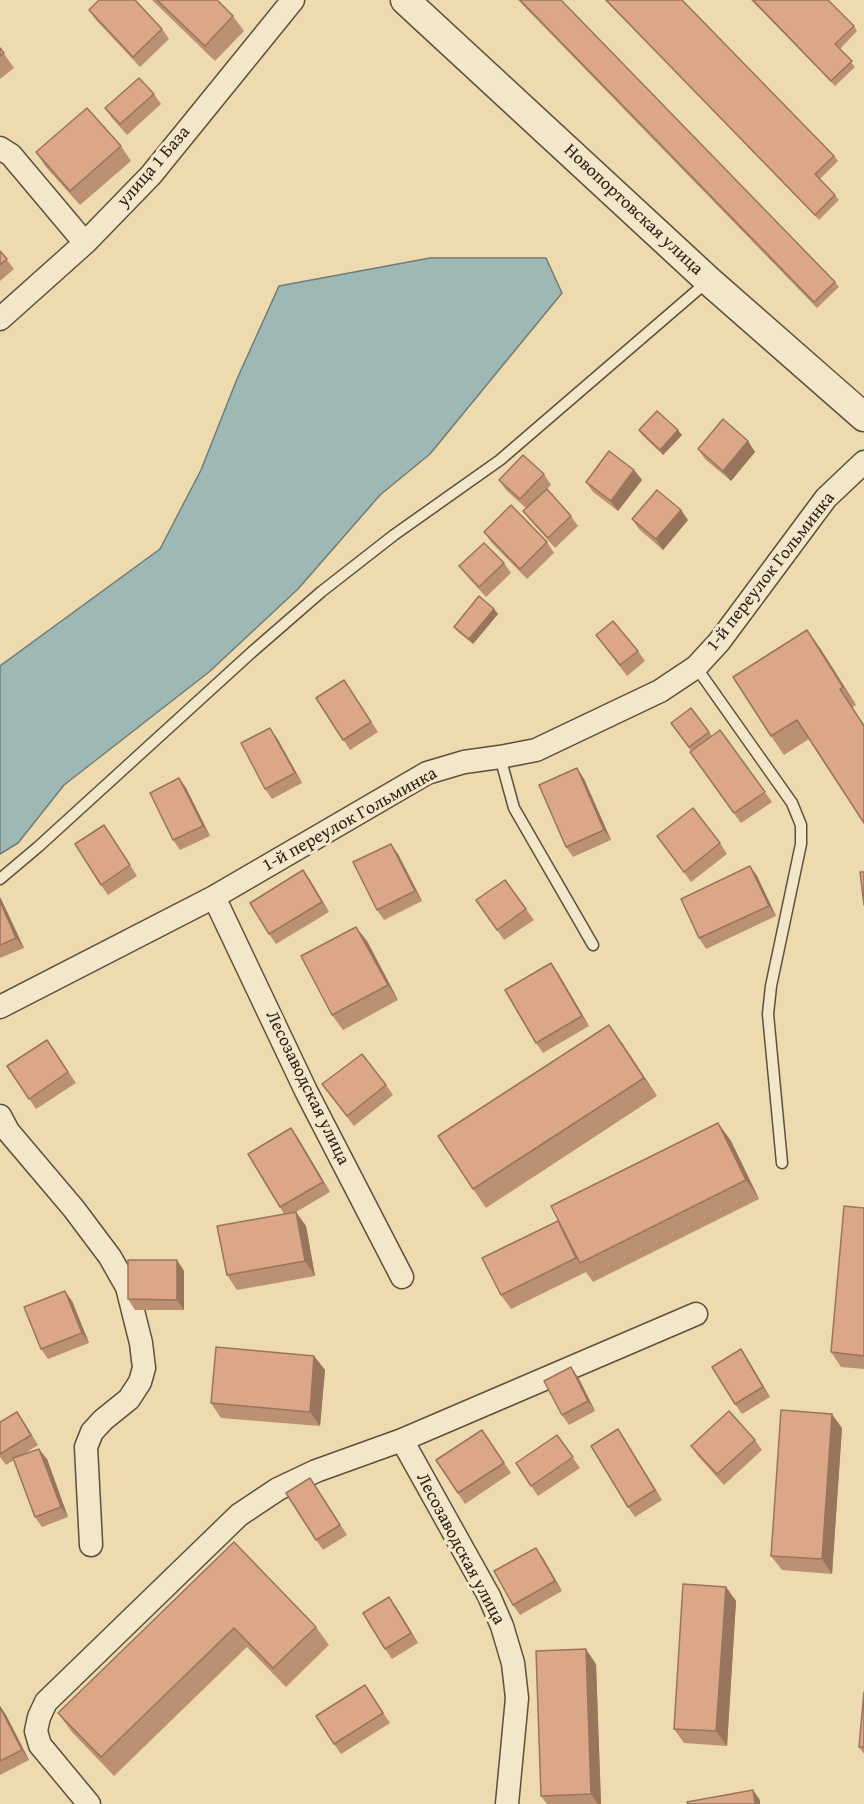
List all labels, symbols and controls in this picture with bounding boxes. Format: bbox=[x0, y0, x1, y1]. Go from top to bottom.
street label: улица 1 База bbox=[113, 122, 195, 212]
street label: Новопортовская улица bbox=[559, 140, 707, 280]
street label: 1-й переулок Гольминка bbox=[702, 488, 840, 656]
street label: 1-й переулок Гольминка bbox=[259, 763, 441, 877]
street label: Лесозаводская улица bbox=[260, 1007, 354, 1169]
street label: Лесозаводская улица bbox=[411, 1469, 509, 1629]

